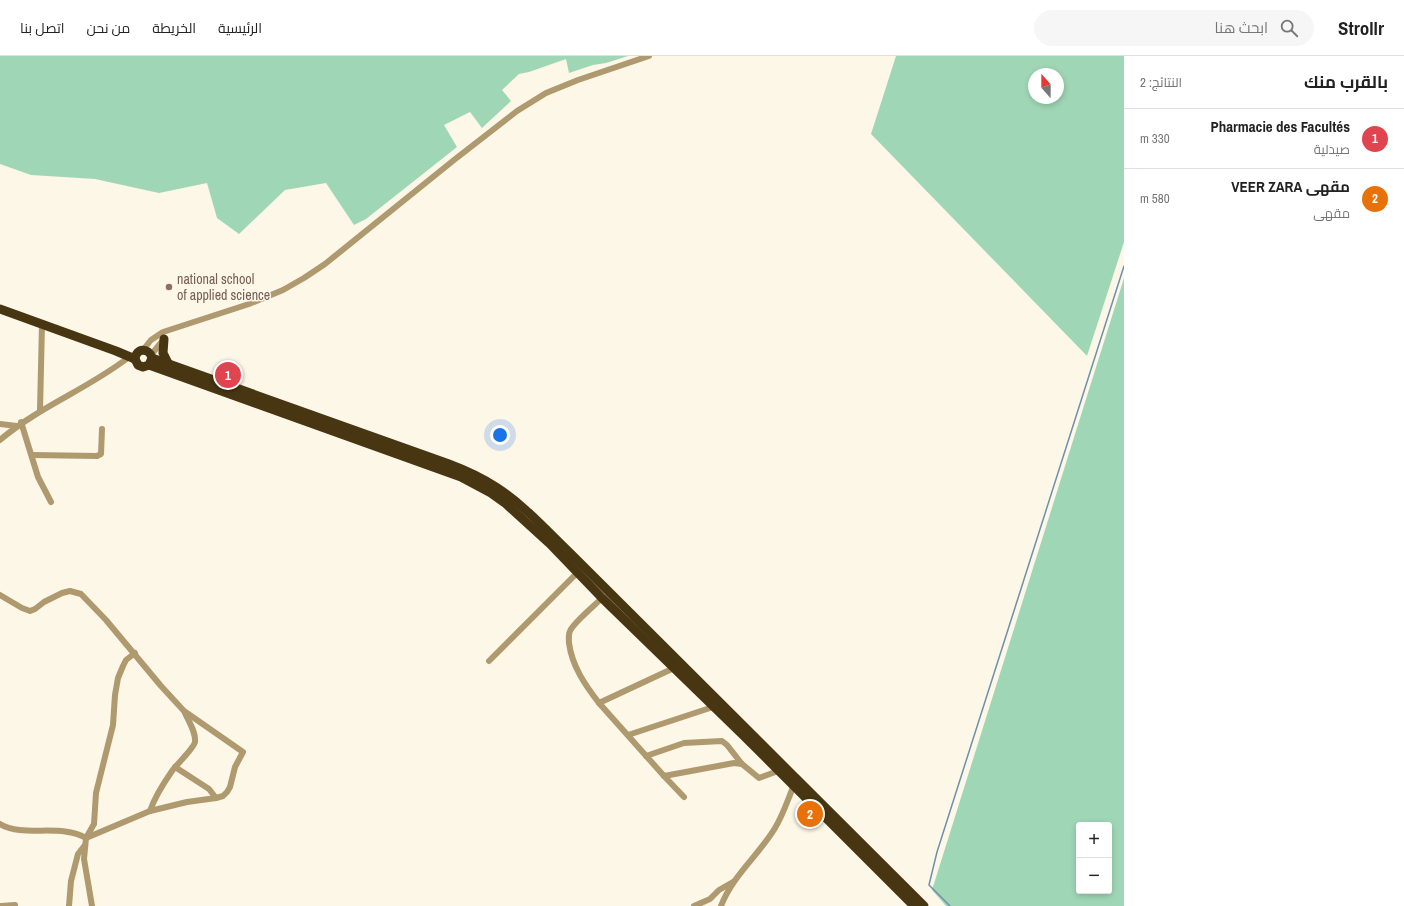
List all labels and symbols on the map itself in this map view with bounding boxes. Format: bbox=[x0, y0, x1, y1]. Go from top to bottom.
north arrow bbox=[1028, 68, 1064, 104]
place label: national school of applied science bbox=[177, 270, 270, 304]
marker: national school of applied science bbox=[164, 282, 174, 292]
pin: 1 bbox=[215, 360, 241, 390]
your location bbox=[490, 425, 510, 445]
pin: 2 bbox=[797, 799, 823, 829]

